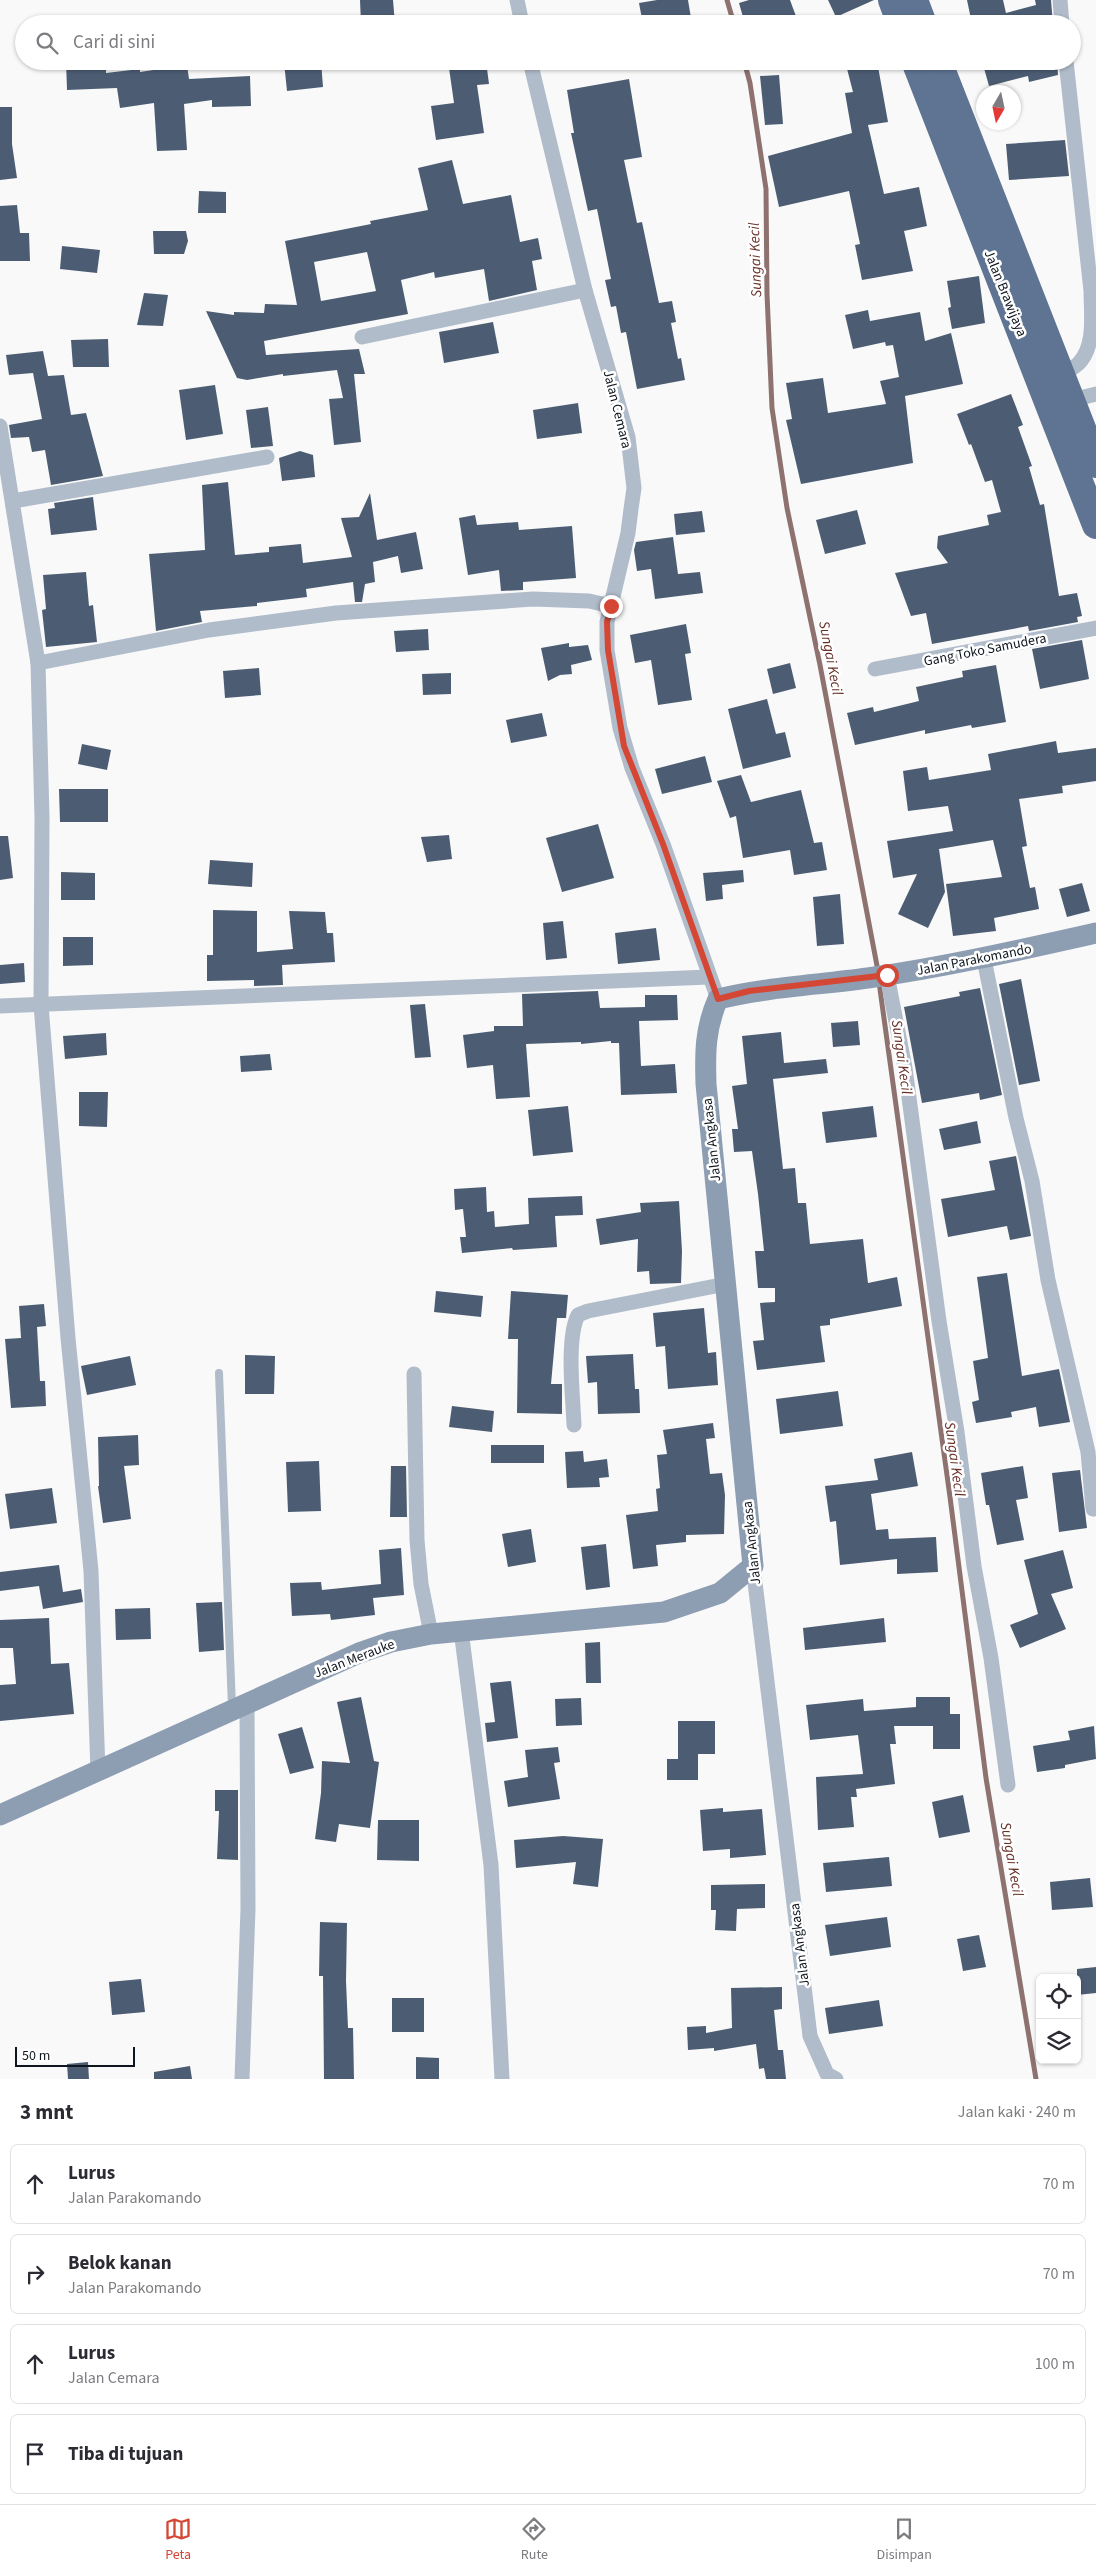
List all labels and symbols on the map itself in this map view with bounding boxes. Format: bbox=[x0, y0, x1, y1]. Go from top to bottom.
north arrow bbox=[976, 85, 1021, 130]
water label: Sungai Kecil bbox=[744, 222, 767, 298]
street label: Jalan Brawijaya bbox=[979, 247, 1032, 340]
street label: Jalan Cemara bbox=[598, 368, 636, 450]
route end bbox=[600, 595, 623, 618]
water label: Sungai Kecil bbox=[813, 619, 848, 697]
street label: Gang Toko Samudera bbox=[922, 628, 1048, 672]
street label: Jalan Parakomando bbox=[915, 939, 1033, 981]
route start bbox=[876, 964, 899, 987]
water label: Sungai Kecil bbox=[886, 1018, 917, 1096]
street label: Jalan Angkasa bbox=[698, 1097, 726, 1183]
water label: Sungai Kecil bbox=[939, 1420, 970, 1498]
street label: Jalan Angkasa bbox=[738, 1500, 766, 1586]
street label: Jalan Merauke bbox=[311, 1634, 398, 1683]
water label: Sungai Kecil bbox=[995, 1820, 1028, 1898]
street label: Jalan Angkasa bbox=[785, 1902, 815, 1988]
scale bar bbox=[15, 2044, 135, 2067]

